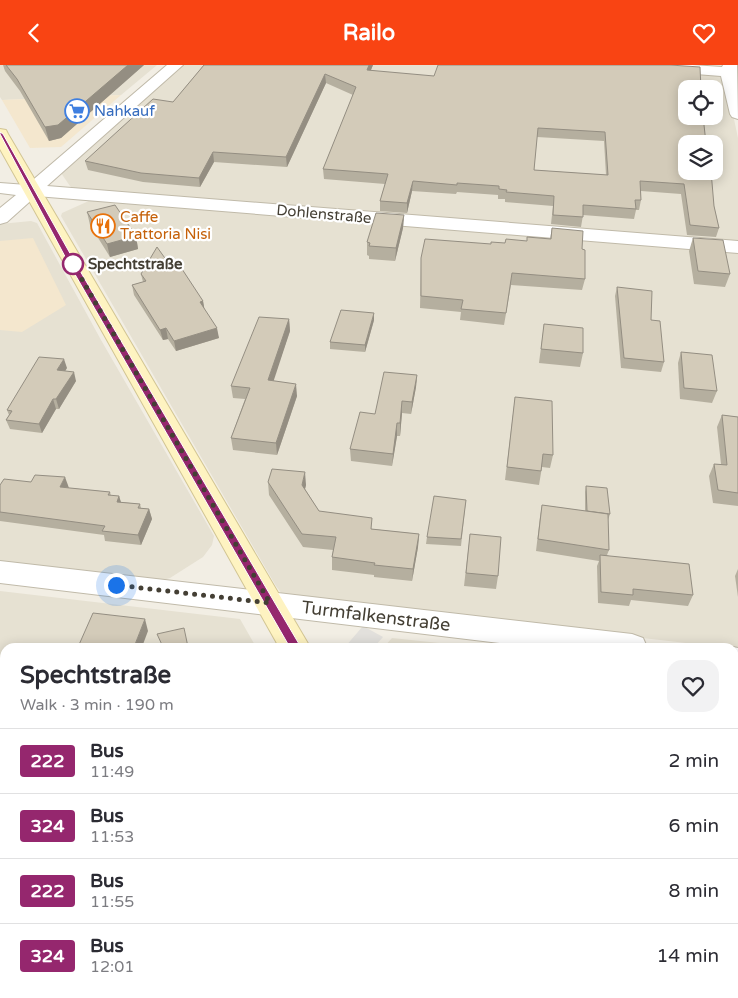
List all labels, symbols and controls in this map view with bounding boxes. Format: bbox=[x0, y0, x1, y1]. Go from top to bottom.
icon: back bbox=[20, 19, 48, 47]
icon: heart bbox=[690, 19, 718, 47]
text: Railo bbox=[343, 20, 395, 46]
map controls bbox=[678, 80, 723, 180]
button: locate bbox=[678, 80, 723, 125]
supermarket icon: Nahkauf bbox=[64, 98, 90, 124]
place label: Nahkauf bbox=[94, 102, 155, 120]
button: layers bbox=[678, 135, 723, 180]
street label: Dohlenstraße bbox=[276, 201, 372, 227]
place label: Caffe Trattoria Nisi bbox=[120, 208, 211, 243]
restaurant icon: Caffe Trattoria Nisi bbox=[90, 213, 116, 239]
marker: Spechtstraße bbox=[62, 253, 84, 275]
place label: Spechtstraße bbox=[88, 255, 183, 274]
your location bbox=[104, 573, 129, 598]
street label: Turmfalkenstraße bbox=[300, 596, 452, 636]
button: heart bbox=[667, 660, 719, 712]
text: Spechtstraße bbox=[20, 661, 171, 690]
text: Walk · 3 min · 190 m bbox=[20, 695, 174, 715]
text: Bus bbox=[90, 740, 124, 762]
text: 222 bbox=[31, 750, 64, 772]
text: 2 min bbox=[668, 750, 719, 772]
text: 11:49 bbox=[90, 762, 134, 782]
text: Bus bbox=[90, 805, 124, 827]
text: 324 bbox=[31, 815, 64, 837]
text: 6 min bbox=[668, 815, 719, 837]
text: 11:53 bbox=[90, 827, 134, 847]
text: Bus bbox=[90, 870, 124, 892]
text: 222 bbox=[31, 880, 64, 902]
text: 8 min bbox=[668, 880, 719, 902]
text: 11:55 bbox=[90, 892, 134, 912]
text: Bus bbox=[90, 935, 124, 957]
text: 324 bbox=[31, 945, 64, 967]
text: 14 min bbox=[656, 945, 719, 967]
text: 12:01 bbox=[90, 957, 134, 977]

